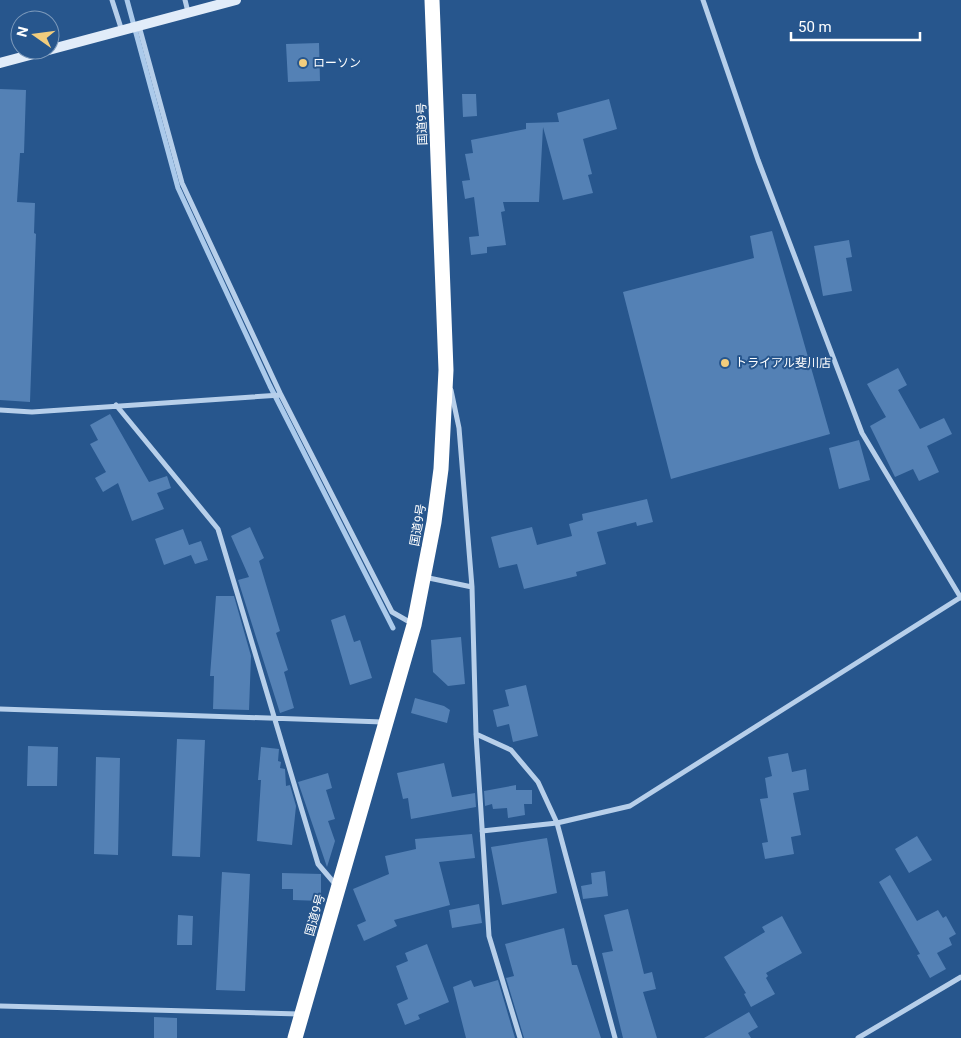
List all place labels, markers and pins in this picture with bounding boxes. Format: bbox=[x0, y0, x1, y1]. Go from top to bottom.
place label: ローソン bbox=[313, 56, 361, 70]
marker: ローソン bbox=[297, 57, 309, 69]
place label: トライアル斐川店 bbox=[735, 356, 831, 370]
marker: トライアル斐川店 bbox=[719, 357, 731, 369]

